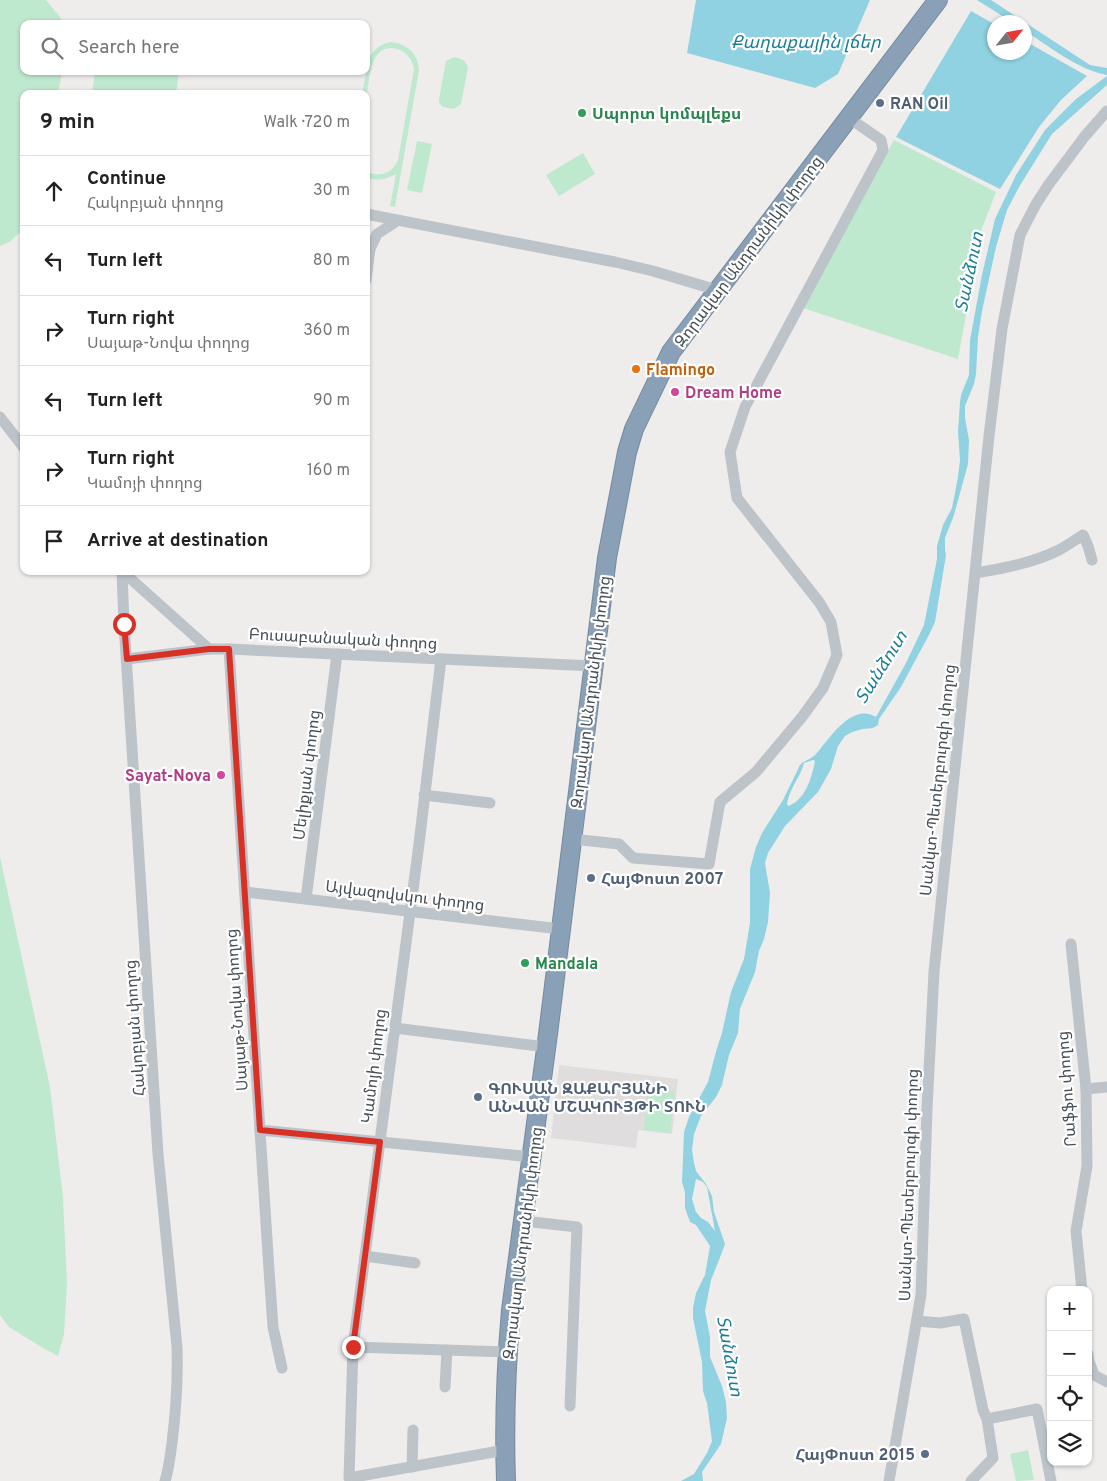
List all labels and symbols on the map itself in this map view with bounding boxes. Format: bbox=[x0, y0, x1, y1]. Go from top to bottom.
north arrow bbox=[987, 15, 1032, 60]
water label: Քաղաքային լճեր bbox=[731, 32, 881, 55]
place label: RAN Oil bbox=[890, 95, 948, 115]
marker: RAN Oil bbox=[874, 97, 886, 109]
place label: Սպորտ կոմպլեքս bbox=[592, 105, 741, 125]
marker: Սպորտ կոմպլեքս bbox=[576, 107, 588, 119]
street label: Զորավար Անդրանիկի փողոց bbox=[671, 153, 828, 352]
water label: Տանձուտ bbox=[951, 230, 990, 315]
place label: Flamingo bbox=[646, 361, 715, 381]
marker: Flamingo bbox=[630, 363, 642, 375]
place label: Dream Home bbox=[685, 384, 782, 404]
marker: Dream Home bbox=[669, 386, 681, 398]
street label: Զորավար Անդրանիկի փողոց bbox=[568, 575, 616, 810]
route start bbox=[113, 613, 136, 636]
street label: Բուսաբանական փողոց bbox=[248, 625, 438, 655]
water label: Տանձուտ bbox=[851, 627, 914, 708]
street label: Սանկտ-Պետերբուրգի փողոց bbox=[917, 663, 961, 897]
street label: Մելիքյան փողոց bbox=[290, 709, 326, 842]
place label: Sayat-Nova bbox=[125, 767, 211, 787]
marker: Sayat-Nova bbox=[215, 769, 227, 781]
place label: ՀայՓոստ 2007 bbox=[601, 870, 723, 890]
marker: ՀայՓոստ 2007 bbox=[585, 872, 597, 884]
street label: Այվազովսկու փողոց bbox=[324, 877, 486, 917]
street label: Սայաթ-Նովա փողոց bbox=[222, 928, 254, 1092]
place label: Mandala bbox=[535, 955, 598, 975]
marker: Mandala bbox=[519, 957, 531, 969]
street label: Հակոբյան փողոց bbox=[121, 959, 151, 1097]
street label: Կամոյի փողոց bbox=[358, 1008, 392, 1125]
street label: Րաֆֆու փողոց bbox=[1054, 1030, 1082, 1148]
street label: Սանկտ-Պետերբուրգի փողոց bbox=[896, 1068, 924, 1302]
place label: ԳՈՒՍԱՆ ԶԱՔԱՐՅԱՆԻ ԱՆՎԱՆ ՄՇԱԿՈՒՅԹԻ ՏՈՒՆ bbox=[488, 1080, 706, 1118]
marker: ԳՈՒՍԱՆ ԶԱՔԱՐՅԱՆԻ ԱՆՎԱՆ ՄՇԱԿՈՒՅԹԻ ՏՈՒՆ bbox=[472, 1091, 484, 1103]
street label: Զորավար Անդրանիկի փողոց bbox=[500, 1126, 548, 1361]
water label: Տանձուտ bbox=[710, 1314, 747, 1399]
route end bbox=[342, 1336, 365, 1359]
place label: ՀայՓոստ 2015 bbox=[795, 1446, 915, 1466]
marker: ՀայՓոստ 2015 bbox=[919, 1448, 931, 1460]

